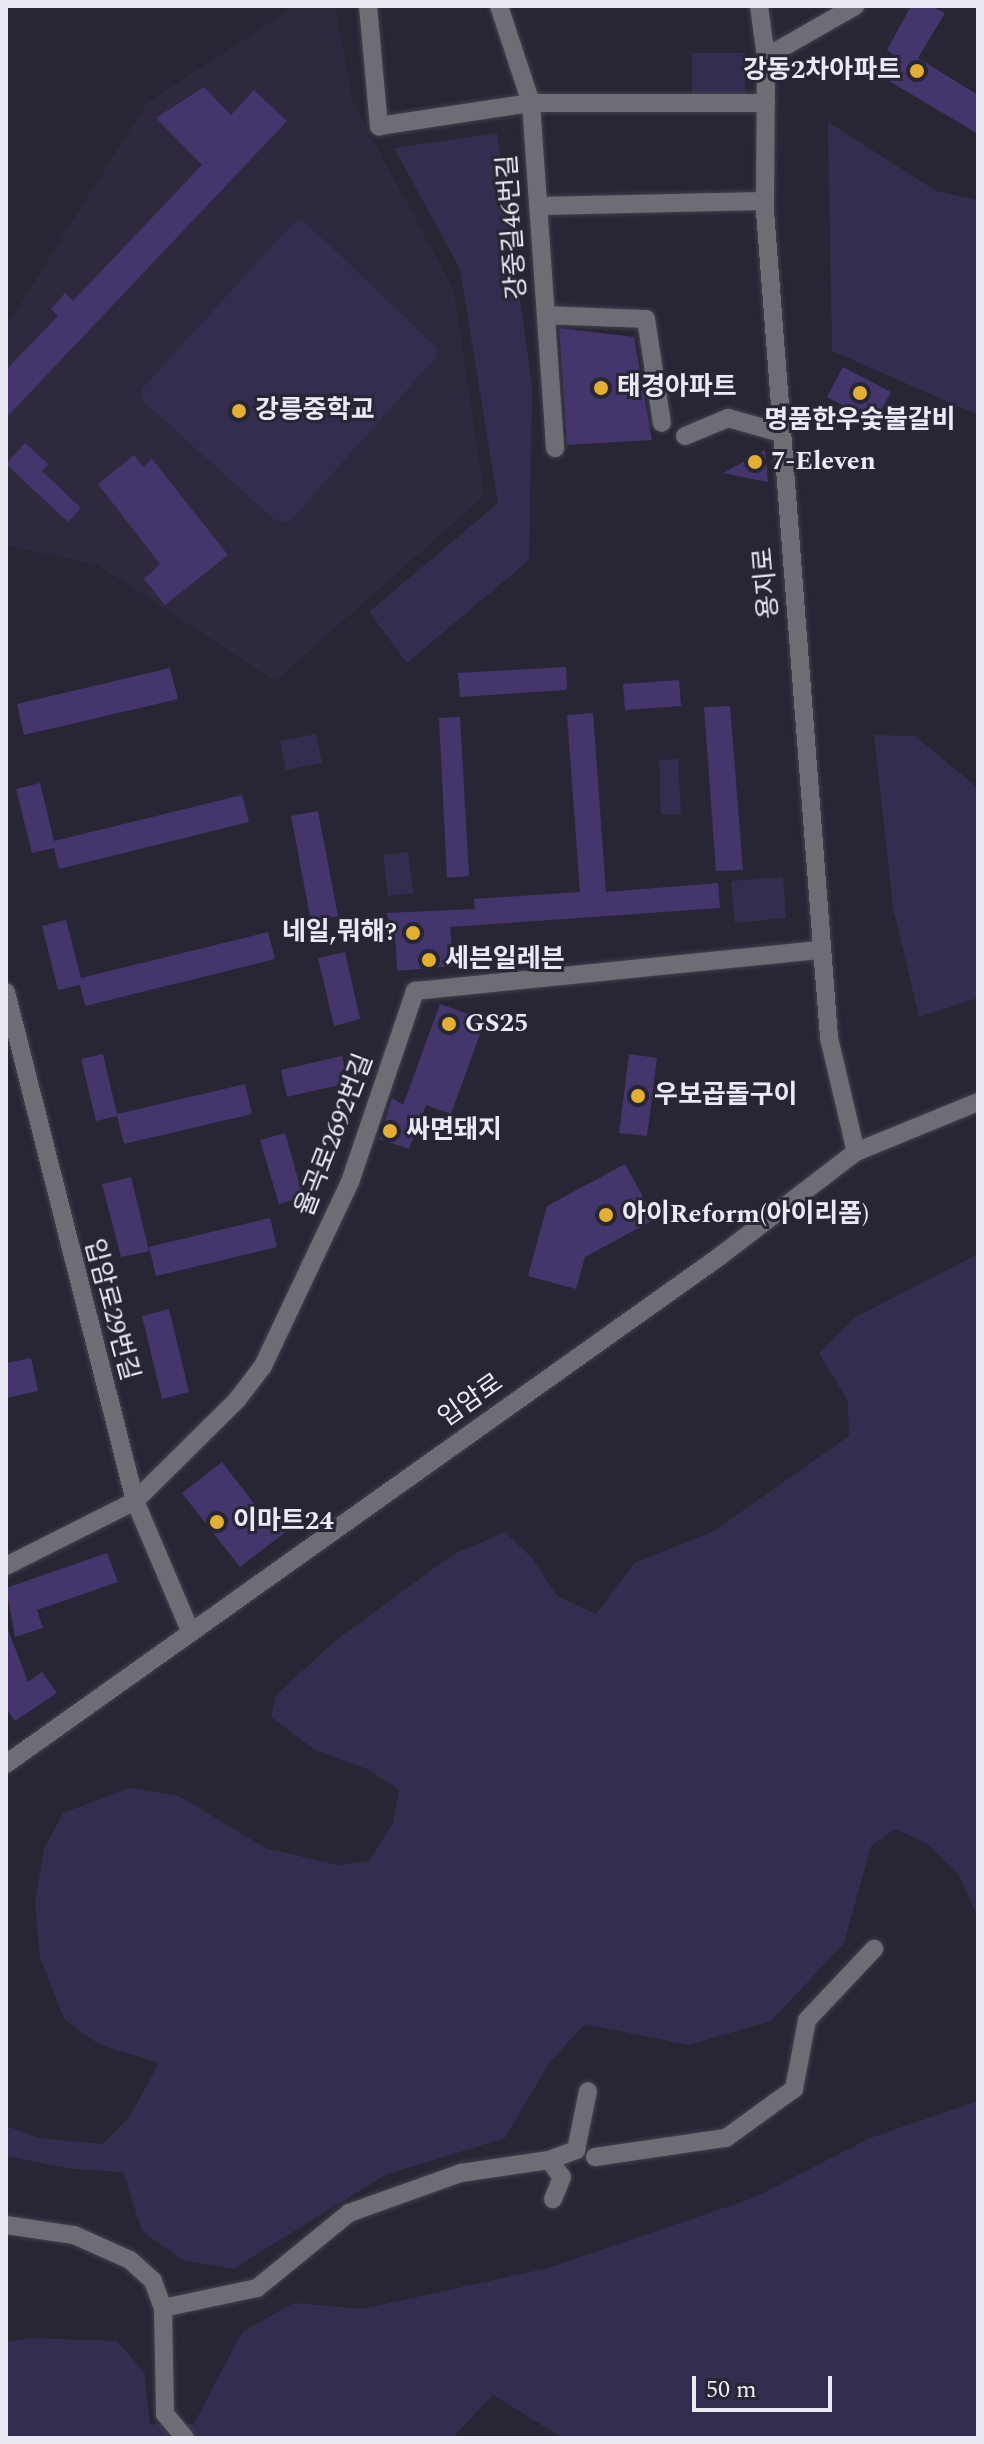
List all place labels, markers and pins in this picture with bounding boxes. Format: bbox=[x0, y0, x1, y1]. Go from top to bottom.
place label: 강동2차아파트 bbox=[743, 55, 901, 87]
marker: 강동2차아파트 bbox=[908, 62, 926, 80]
place label: 태경아파트 bbox=[617, 372, 737, 404]
marker: 태경아파트 bbox=[592, 379, 610, 397]
marker: 명품한우숯불갈비 bbox=[851, 384, 869, 402]
place label: 강릉중학교 bbox=[255, 395, 375, 427]
marker: 강릉중학교 bbox=[230, 402, 248, 420]
place label: 명품한우숯불갈비 bbox=[764, 405, 956, 437]
place label: 7-Eleven bbox=[771, 446, 876, 478]
marker: 7-Eleven bbox=[746, 453, 764, 471]
place label: 네일,뭐해? bbox=[282, 917, 397, 949]
marker: 네일,뭐해? bbox=[404, 924, 422, 942]
place label: 세븐일레븐 bbox=[445, 944, 565, 976]
marker: 세븐일레븐 bbox=[420, 951, 438, 969]
place label: GS25 bbox=[465, 1008, 529, 1040]
marker: GS25 bbox=[440, 1015, 458, 1033]
place label: 우보곱돌구이 bbox=[654, 1080, 798, 1112]
marker: 우보곱돌구이 bbox=[629, 1087, 647, 1105]
place label: 싸면돼지 bbox=[406, 1115, 502, 1147]
marker: 싸면돼지 bbox=[381, 1122, 399, 1140]
place label: 아이Reform(아이리폼) bbox=[622, 1199, 869, 1231]
marker: 아이Reform(아이리폼) bbox=[597, 1206, 615, 1224]
place label: 이마트24 bbox=[233, 1506, 334, 1538]
marker: 이마트24 bbox=[208, 1513, 226, 1531]

